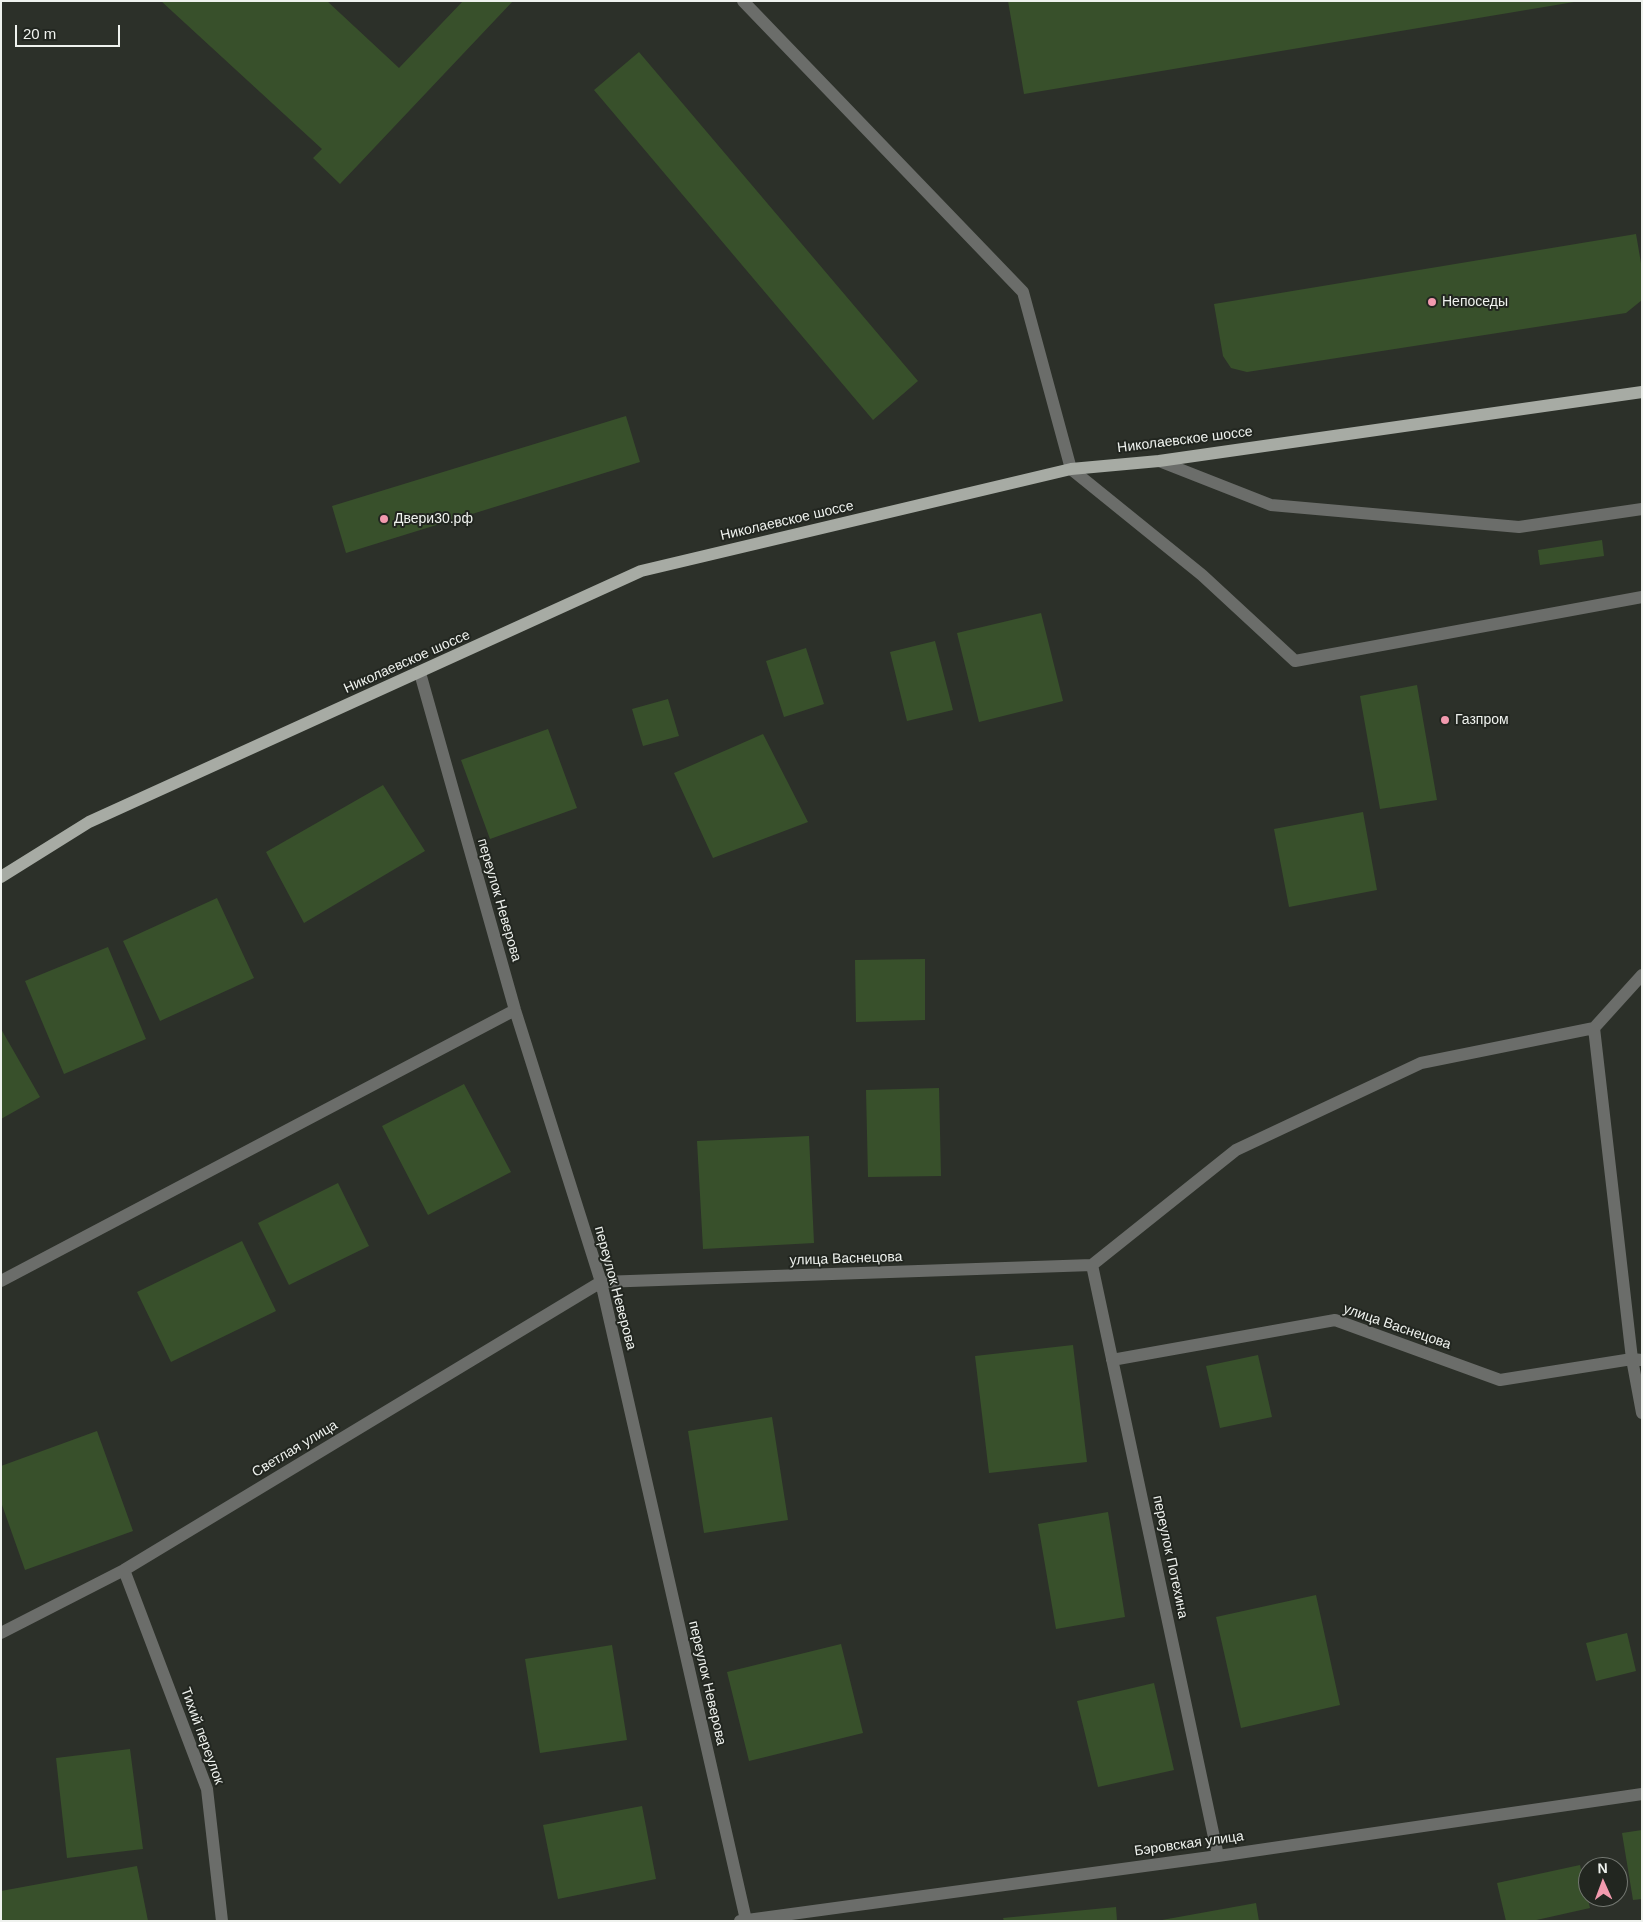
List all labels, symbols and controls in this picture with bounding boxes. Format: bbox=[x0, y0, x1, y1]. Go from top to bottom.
scale bar bbox=[18, 15, 122, 47]
text: 20 m bbox=[23, 25, 56, 42]
place label: Непоседы bbox=[1442, 294, 1508, 310]
marker: Непоседы bbox=[1426, 296, 1438, 308]
street label: Николаевское шоссе bbox=[1116, 423, 1254, 457]
street label: Николаевское шоссе bbox=[719, 497, 855, 545]
place label: Двери30.рф bbox=[394, 511, 473, 527]
marker: Двери30.рф bbox=[378, 513, 390, 525]
street label: Николаевское шоссе bbox=[341, 627, 473, 697]
place label: Газпром bbox=[1455, 712, 1509, 728]
marker: Газпром bbox=[1439, 714, 1451, 726]
street label: переулок Неверова bbox=[473, 837, 525, 963]
street label: переулок Неверова bbox=[590, 1224, 640, 1352]
street label: улица Васнецова bbox=[789, 1249, 903, 1269]
street label: улица Васнецова bbox=[1341, 1301, 1453, 1353]
street label: Светлая улица bbox=[249, 1417, 341, 1481]
street label: переулок Потехина bbox=[1149, 1494, 1191, 1620]
street label: переулок Неверова bbox=[685, 1619, 729, 1747]
street label: Тихий переулок bbox=[177, 1685, 227, 1787]
street label: Бэровская улица bbox=[1133, 1828, 1245, 1860]
north arrow bbox=[1578, 1857, 1628, 1907]
text: N bbox=[1597, 1860, 1608, 1876]

